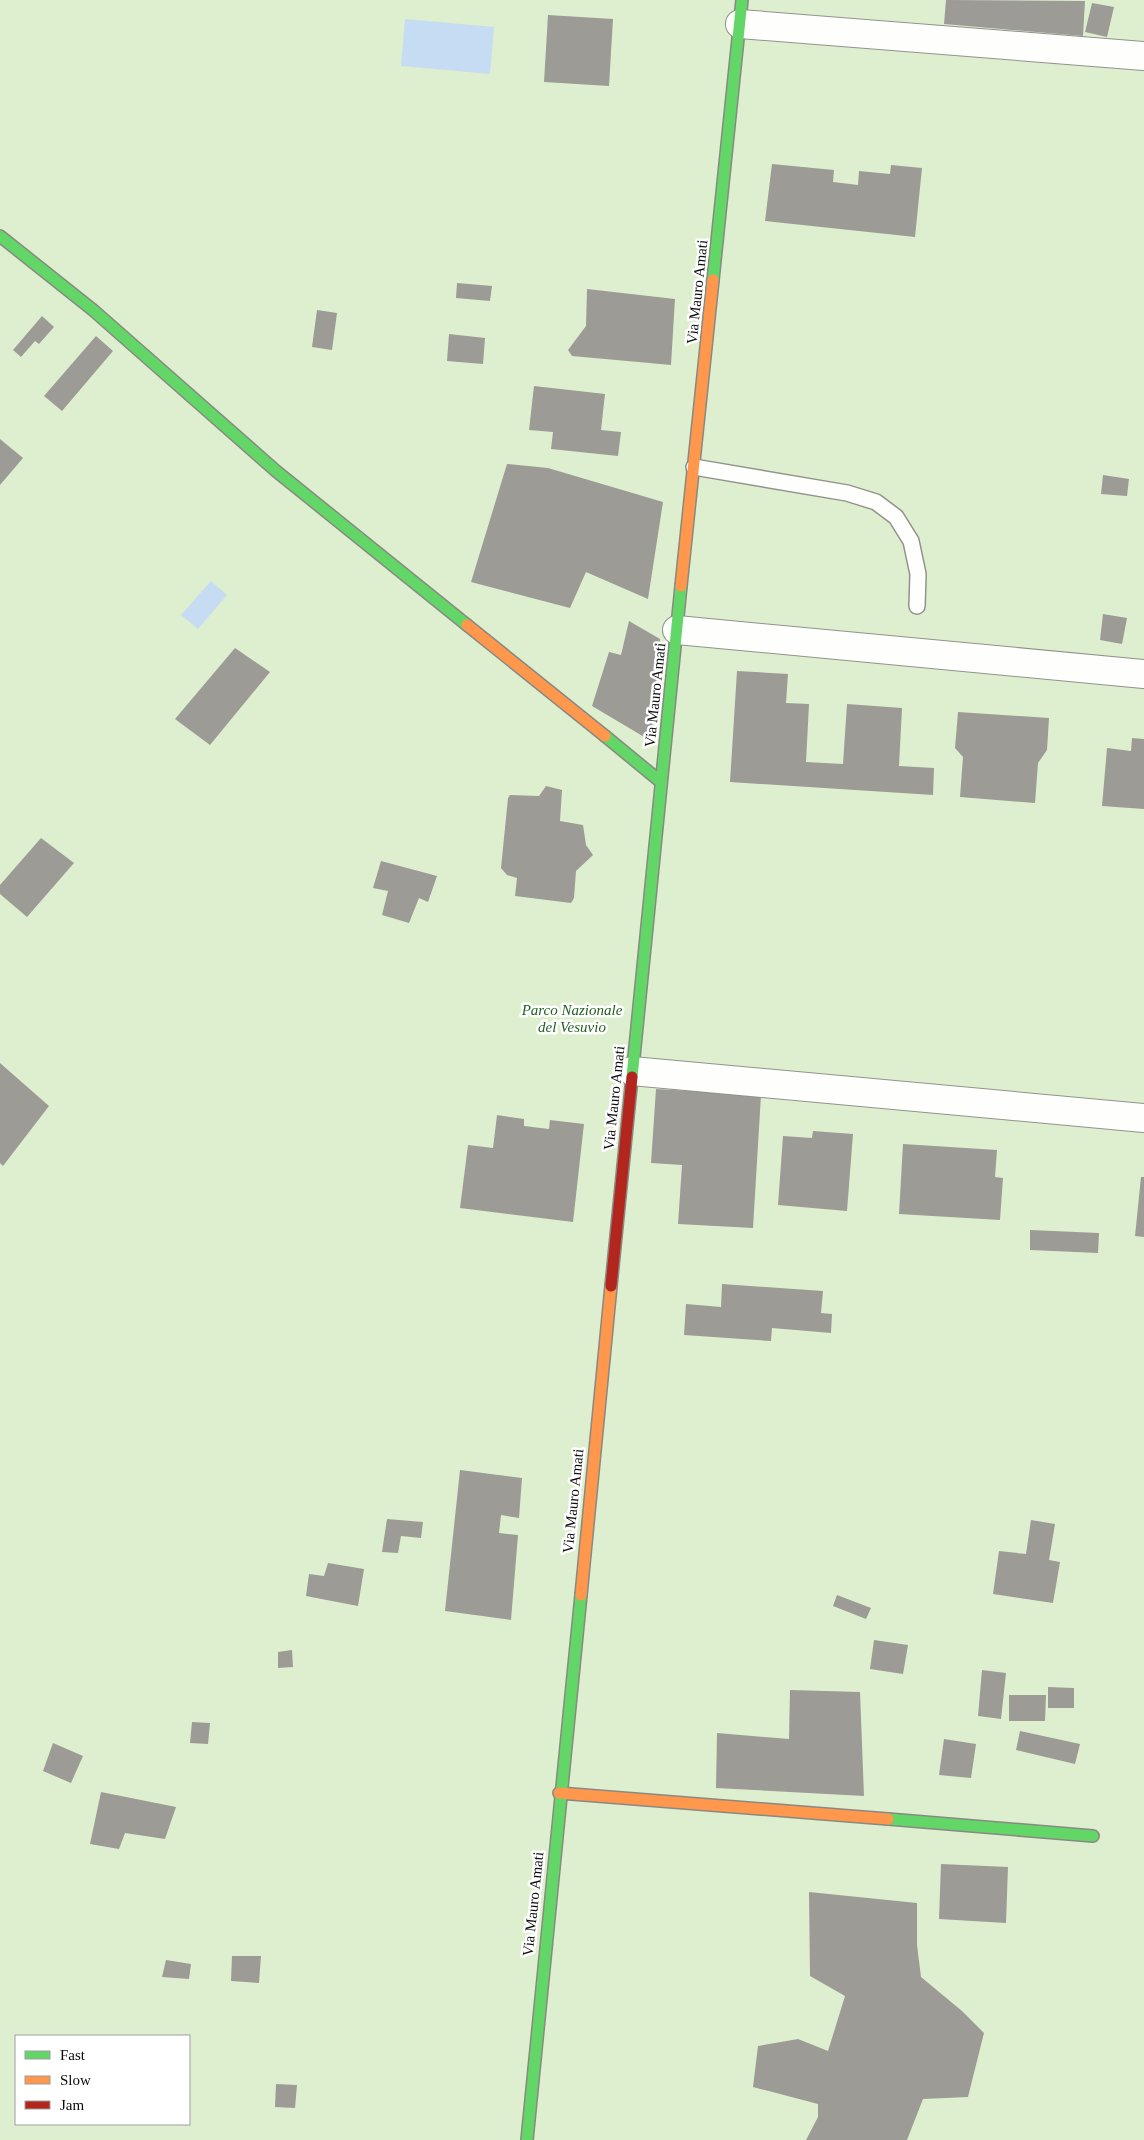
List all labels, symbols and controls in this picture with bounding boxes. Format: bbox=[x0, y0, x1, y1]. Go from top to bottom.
street label: Via Mauro Amati bbox=[684, 239, 710, 345]
street label: Via Mauro Amati bbox=[642, 642, 668, 748]
park label: Parco Nazionale del Vesuvio bbox=[521, 1002, 623, 1035]
street label: Via Mauro Amati bbox=[601, 1045, 627, 1151]
street label: Via Mauro Amati bbox=[560, 1448, 586, 1554]
street label: Via Mauro Amati bbox=[520, 1851, 546, 1957]
legend bbox=[15, 2035, 190, 2125]
text: Fast bbox=[60, 2047, 86, 2063]
text: Slow bbox=[60, 2072, 91, 2088]
text: Jam bbox=[60, 2097, 84, 2113]

